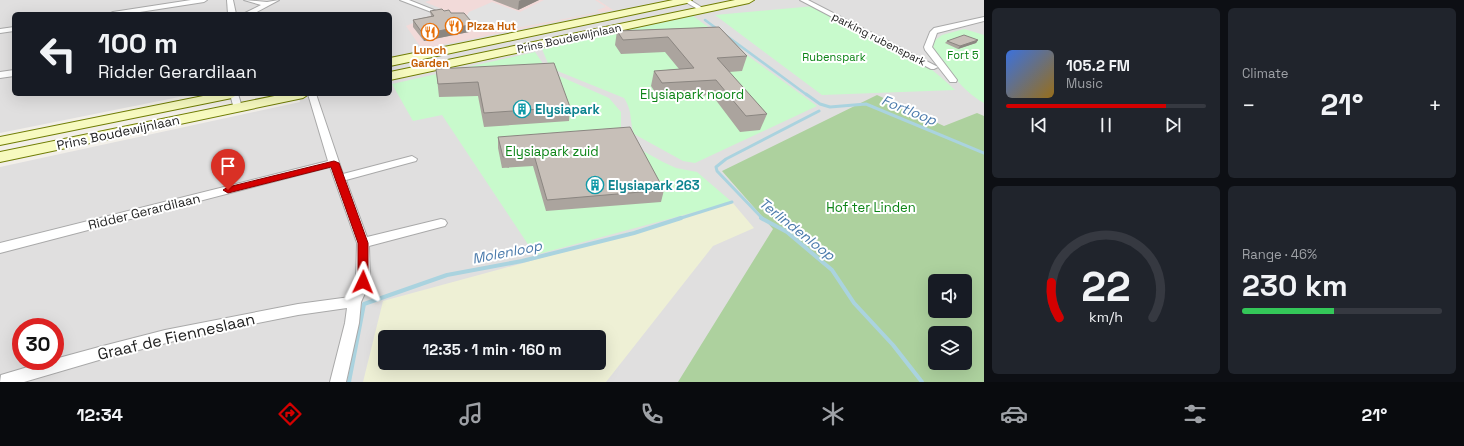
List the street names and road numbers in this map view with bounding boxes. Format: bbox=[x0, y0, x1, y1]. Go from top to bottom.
street label: parking rubenspark bbox=[830, 9, 928, 69]
street label: Prins Boudewijnlaan bbox=[516, 20, 622, 56]
street label: Prins Boudewijnlaan bbox=[55, 111, 181, 154]
street label: Ridder Gerardilaan bbox=[86, 189, 202, 234]
street label: Graaf de Fienneslaan bbox=[95, 308, 257, 365]

